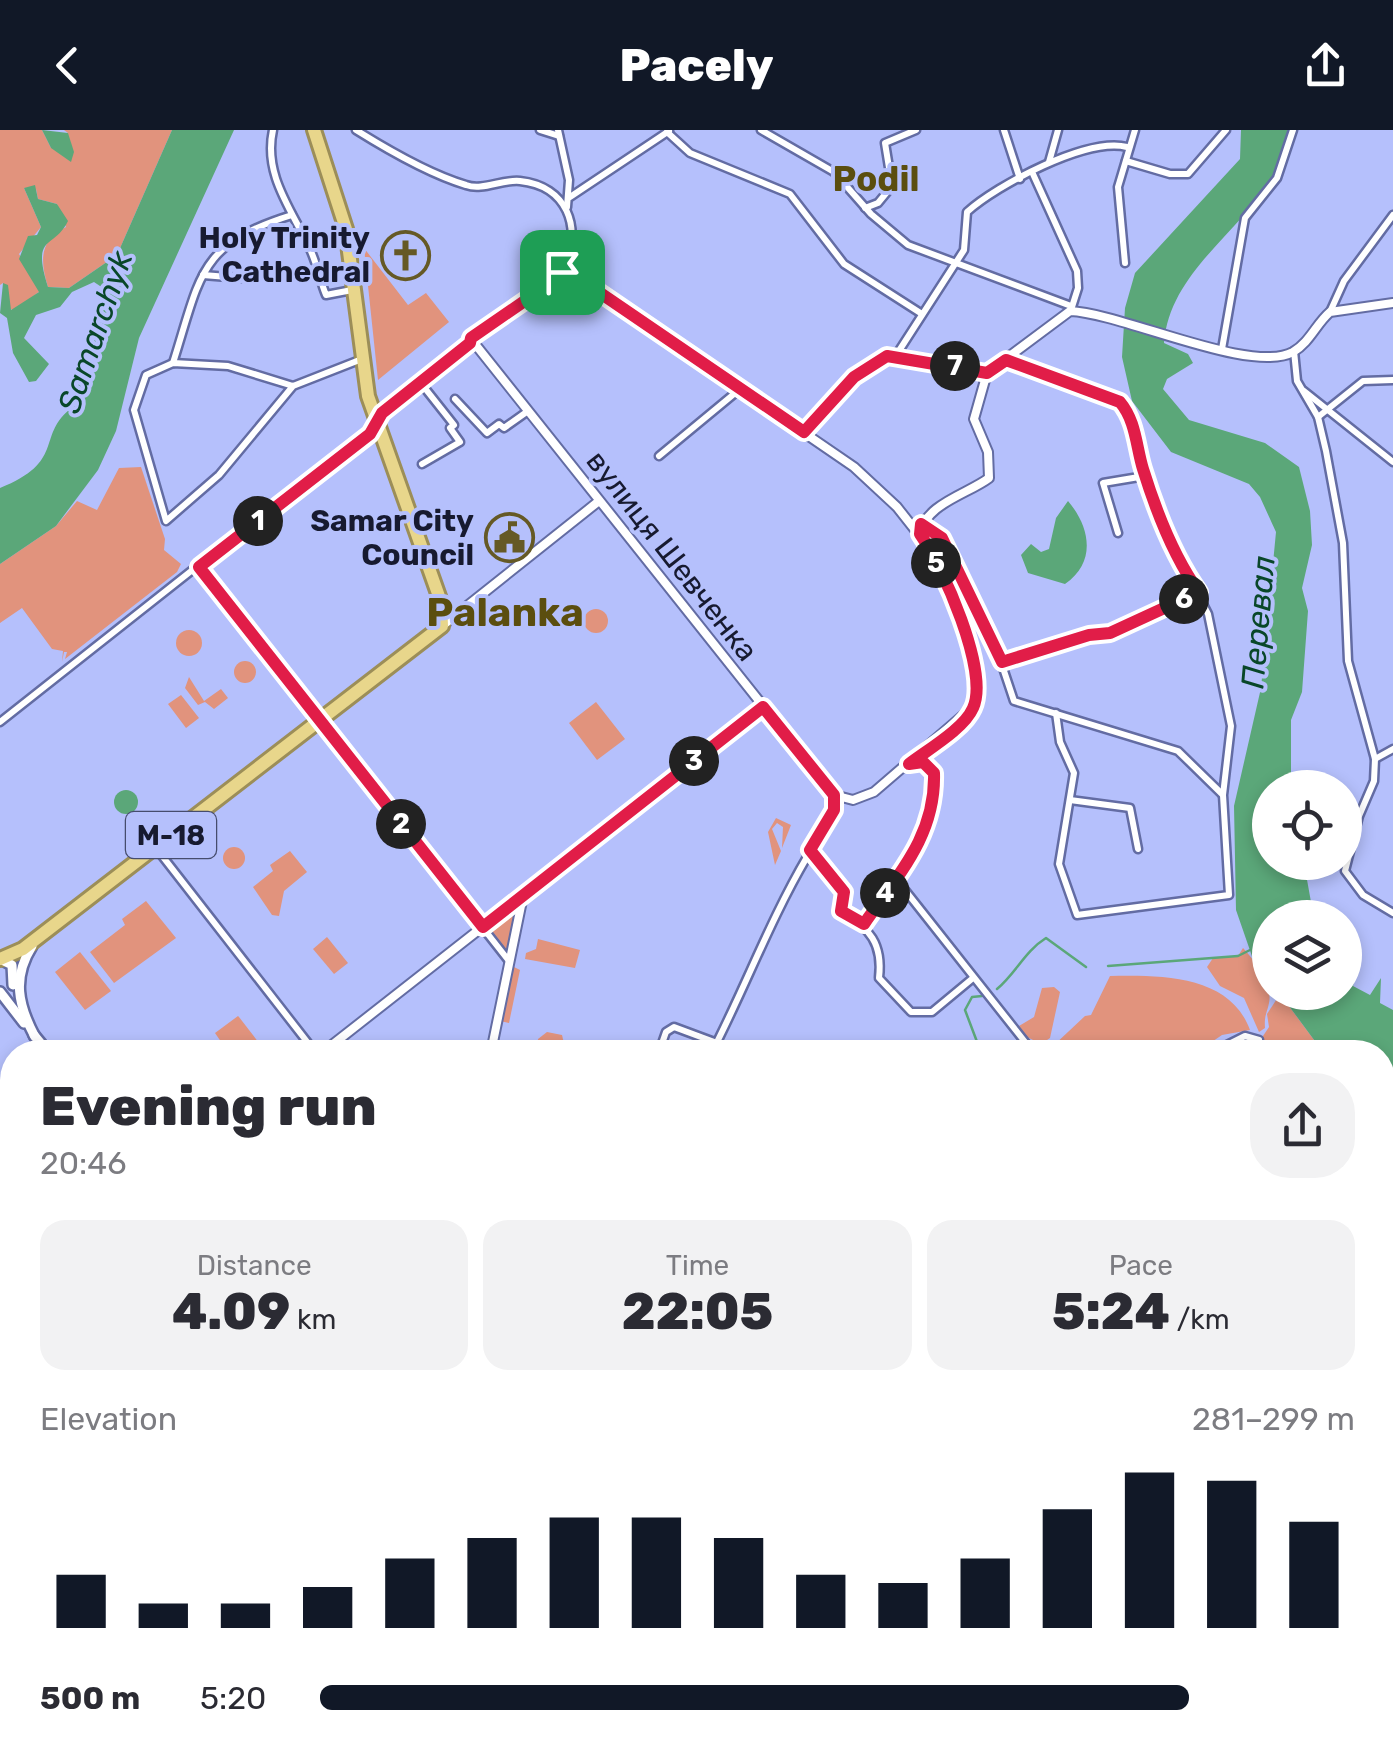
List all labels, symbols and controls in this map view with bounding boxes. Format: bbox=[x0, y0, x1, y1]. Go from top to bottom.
icon: back bbox=[40, 38, 95, 93]
icon: share bbox=[1298, 38, 1353, 93]
text: Pacely bbox=[620, 39, 773, 92]
district label: Podil bbox=[833, 158, 919, 200]
place label: Holy Trinity Cathedral bbox=[199, 220, 370, 290]
church icon: Holy Trinity Cathedral bbox=[379, 229, 431, 281]
pin bbox=[520, 230, 605, 315]
icon: arrive bbox=[535, 245, 590, 300]
water label: Samarchyk bbox=[50, 246, 141, 418]
pin: 7 bbox=[930, 341, 980, 391]
text: 7 bbox=[947, 349, 963, 382]
street label: вулиця Шевченка bbox=[579, 444, 765, 668]
pin: 1 bbox=[233, 496, 283, 546]
place label: Samar City Council bbox=[310, 503, 474, 573]
text: 1 bbox=[251, 504, 265, 537]
public building icon: Samar City Council bbox=[483, 512, 535, 564]
pin: 5 bbox=[911, 538, 961, 588]
text: 5 bbox=[927, 546, 945, 579]
water label: Перевал bbox=[1233, 554, 1283, 690]
pin: 6 bbox=[1159, 574, 1209, 624]
text: 6 bbox=[1175, 582, 1193, 615]
district label: Palanka bbox=[426, 589, 584, 636]
pin: 3 bbox=[669, 736, 719, 786]
text: 3 bbox=[685, 744, 703, 777]
map controls bbox=[1252, 770, 1362, 1010]
button: locate bbox=[1252, 770, 1362, 880]
pin: 2 bbox=[376, 799, 426, 849]
text: 2 bbox=[392, 807, 410, 840]
road number: М-18 bbox=[126, 812, 216, 858]
pin: 4 bbox=[860, 868, 910, 918]
text: 4 bbox=[875, 876, 895, 909]
button: layers bbox=[1252, 900, 1362, 1010]
button: share bbox=[1250, 1073, 1355, 1178]
text: Evening run bbox=[40, 1074, 377, 1139]
text: 20:46 bbox=[40, 1144, 126, 1182]
text: Distance bbox=[197, 1249, 312, 1282]
text: Time bbox=[666, 1249, 729, 1282]
text: Pace bbox=[1109, 1249, 1173, 1282]
text: 4.09 bbox=[172, 1282, 290, 1342]
text: 22:05 bbox=[622, 1282, 773, 1342]
text: 5:24 bbox=[1052, 1282, 1170, 1342]
text: km bbox=[290, 1303, 336, 1336]
text: /km bbox=[1170, 1303, 1230, 1336]
text: Elevation bbox=[40, 1400, 177, 1438]
text: 281–299 m bbox=[1192, 1400, 1355, 1438]
text: 500 m bbox=[40, 1679, 140, 1717]
text: 5:20 bbox=[200, 1679, 266, 1717]

